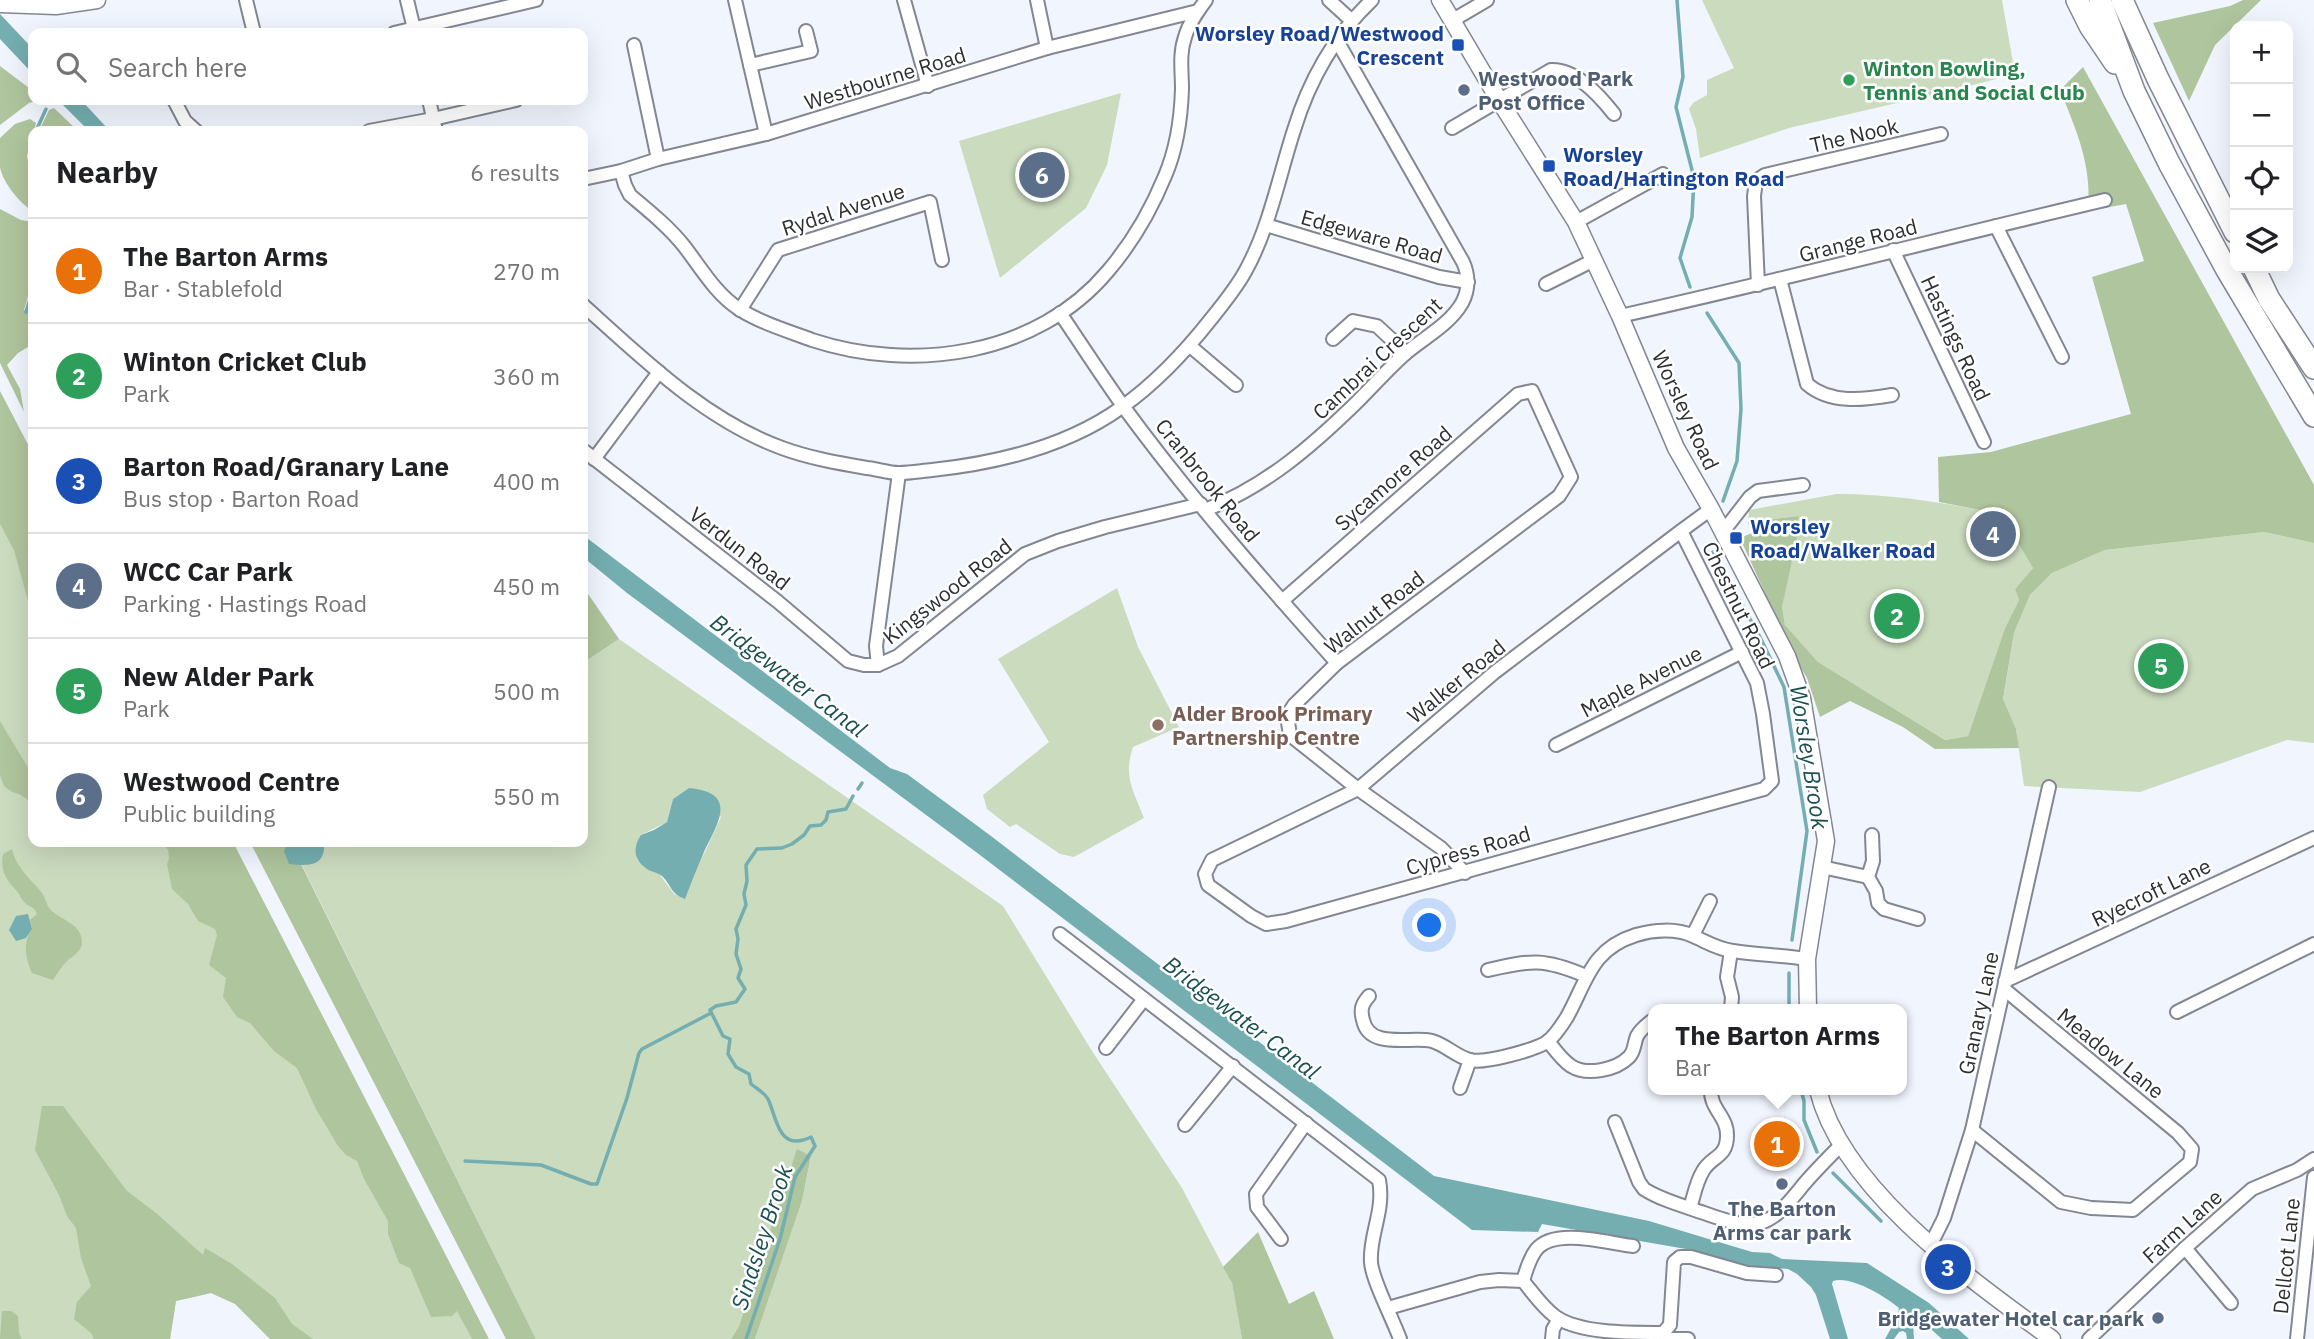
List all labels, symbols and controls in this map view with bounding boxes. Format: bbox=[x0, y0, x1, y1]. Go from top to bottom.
place label: Worsley Road/Westwood Crescent bbox=[1195, 19, 1444, 71]
map controls bbox=[2230, 21, 2293, 273]
button: + bbox=[2230, 21, 2293, 84]
search box bbox=[28, 28, 588, 105]
marker: Worsley Road/Westwood Crescent bbox=[1450, 37, 1466, 53]
street label: Westbourne Road bbox=[801, 40, 969, 116]
icon: search bbox=[52, 48, 90, 86]
text: Search here bbox=[108, 50, 247, 84]
place label: Winton Bowling, Tennis and Social Club bbox=[1863, 54, 2085, 106]
place label: Westwood Park Post Office bbox=[1478, 64, 1634, 116]
marker: Winton Bowling, Tennis and Social Club bbox=[1841, 72, 1857, 88]
marker: Westwood Park Post Office bbox=[1456, 82, 1472, 98]
button: − bbox=[2230, 84, 2293, 147]
street label: The Nook bbox=[1807, 111, 1901, 159]
place label: Worsley Road/Hartington Road bbox=[1563, 140, 1785, 192]
button: locate bbox=[2230, 147, 2293, 210]
pin: 6 bbox=[1019, 149, 1065, 201]
text: Nearby bbox=[56, 152, 158, 191]
text: 6 results bbox=[470, 157, 560, 187]
marker: Worsley Road/Hartington Road bbox=[1541, 158, 1557, 174]
street label: Rydal Avenue bbox=[778, 176, 908, 242]
street label: Edgeware Road bbox=[1298, 202, 1446, 270]
button: layers bbox=[2230, 210, 2293, 273]
street label: Grange Road bbox=[1796, 212, 1920, 268]
text: The Barton Arms bbox=[123, 239, 328, 273]
text: 1 bbox=[72, 256, 86, 286]
text: 270 m bbox=[493, 256, 560, 286]
street label: Hastings Road bbox=[1915, 271, 1997, 405]
text: Bar · Stablefold bbox=[123, 273, 283, 303]
street label: Cambrai Crescent bbox=[1306, 291, 1448, 425]
text: Winton Cricket Club bbox=[123, 344, 367, 378]
street label: Worsley Road bbox=[1646, 346, 1726, 474]
text: 2 bbox=[72, 361, 86, 391]
text: 360 m bbox=[493, 361, 560, 391]
text: Park bbox=[123, 378, 170, 408]
street label: Cranbrook Road bbox=[1149, 412, 1267, 548]
street label: Sycamore Road bbox=[1328, 419, 1458, 537]
text: Barton Road/Granary Lane bbox=[123, 449, 449, 483]
text: 3 bbox=[72, 466, 86, 496]
text: 400 m bbox=[493, 466, 560, 496]
text: Bus stop · Barton Road bbox=[123, 483, 359, 513]
street label: Verdun Road bbox=[684, 500, 796, 596]
pin: 4 bbox=[1970, 508, 2016, 560]
place label: Worsley Road/Walker Road bbox=[1750, 512, 1935, 564]
marker: Worsley Road/Walker Road bbox=[1728, 530, 1744, 546]
street label: Kingswood Road bbox=[877, 532, 1017, 650]
street label: Chestnut Road bbox=[1696, 537, 1782, 673]
text: WCC Car Park bbox=[123, 554, 293, 588]
street label: Walnut Road bbox=[1318, 564, 1430, 660]
text: 4 bbox=[72, 571, 86, 601]
text: 450 m bbox=[493, 571, 560, 601]
text: Parking · Hastings Road bbox=[123, 588, 367, 618]
pin: 2 bbox=[1874, 590, 1920, 642]
water label: Bridgewater Canal bbox=[705, 606, 874, 744]
street label: Walker Road bbox=[1401, 633, 1511, 729]
street label: Maple Avenue bbox=[1575, 638, 1707, 724]
pin: 5 bbox=[2138, 640, 2184, 692]
text: New Alder Park bbox=[123, 659, 314, 693]
text: 5 bbox=[72, 676, 86, 706]
text: 500 m bbox=[493, 676, 560, 706]
water label: Worsley Brook bbox=[1784, 683, 1836, 832]
text: Park bbox=[123, 693, 170, 723]
place label: Alder Brook Primary Partnership Centre bbox=[1172, 699, 1373, 751]
marker: Alder Brook Primary Partnership Centre bbox=[1150, 717, 1166, 733]
text: Westwood Centre bbox=[123, 764, 340, 798]
text: 6 bbox=[72, 781, 86, 811]
text: 550 m bbox=[493, 781, 560, 811]
text: Public building bbox=[123, 798, 275, 828]
street label: Cypress Road bbox=[1402, 819, 1534, 881]
street label: Ryecroft Lane bbox=[2087, 851, 2215, 933]
your location bbox=[1412, 908, 1446, 942]
water label: Bridgewater Canal bbox=[1158, 948, 1327, 1086]
street label: Granary Lane bbox=[1951, 949, 2005, 1077]
street label: Meadow Lane bbox=[2052, 1001, 2170, 1105]
popup bbox=[1648, 1004, 1907, 1095]
text: The Barton Arms bbox=[1675, 1018, 1880, 1052]
text: Bar bbox=[1675, 1052, 1711, 1082]
pin: 1 bbox=[1754, 1118, 1800, 1170]
water label: Sindsley Brook bbox=[723, 1160, 799, 1313]
marker: The Barton Arms car park bbox=[1774, 1176, 1790, 1192]
street label: Farm Lane bbox=[2136, 1183, 2228, 1269]
place label: The Barton Arms car park bbox=[1713, 1194, 1852, 1246]
street label: Dellcot Lane bbox=[2266, 1197, 2306, 1315]
pin: 3 bbox=[1925, 1241, 1971, 1293]
place label: Bridgewater Hotel car park bbox=[1878, 1304, 2145, 1332]
marker: Bridgewater Hotel car park bbox=[2150, 1310, 2166, 1326]

